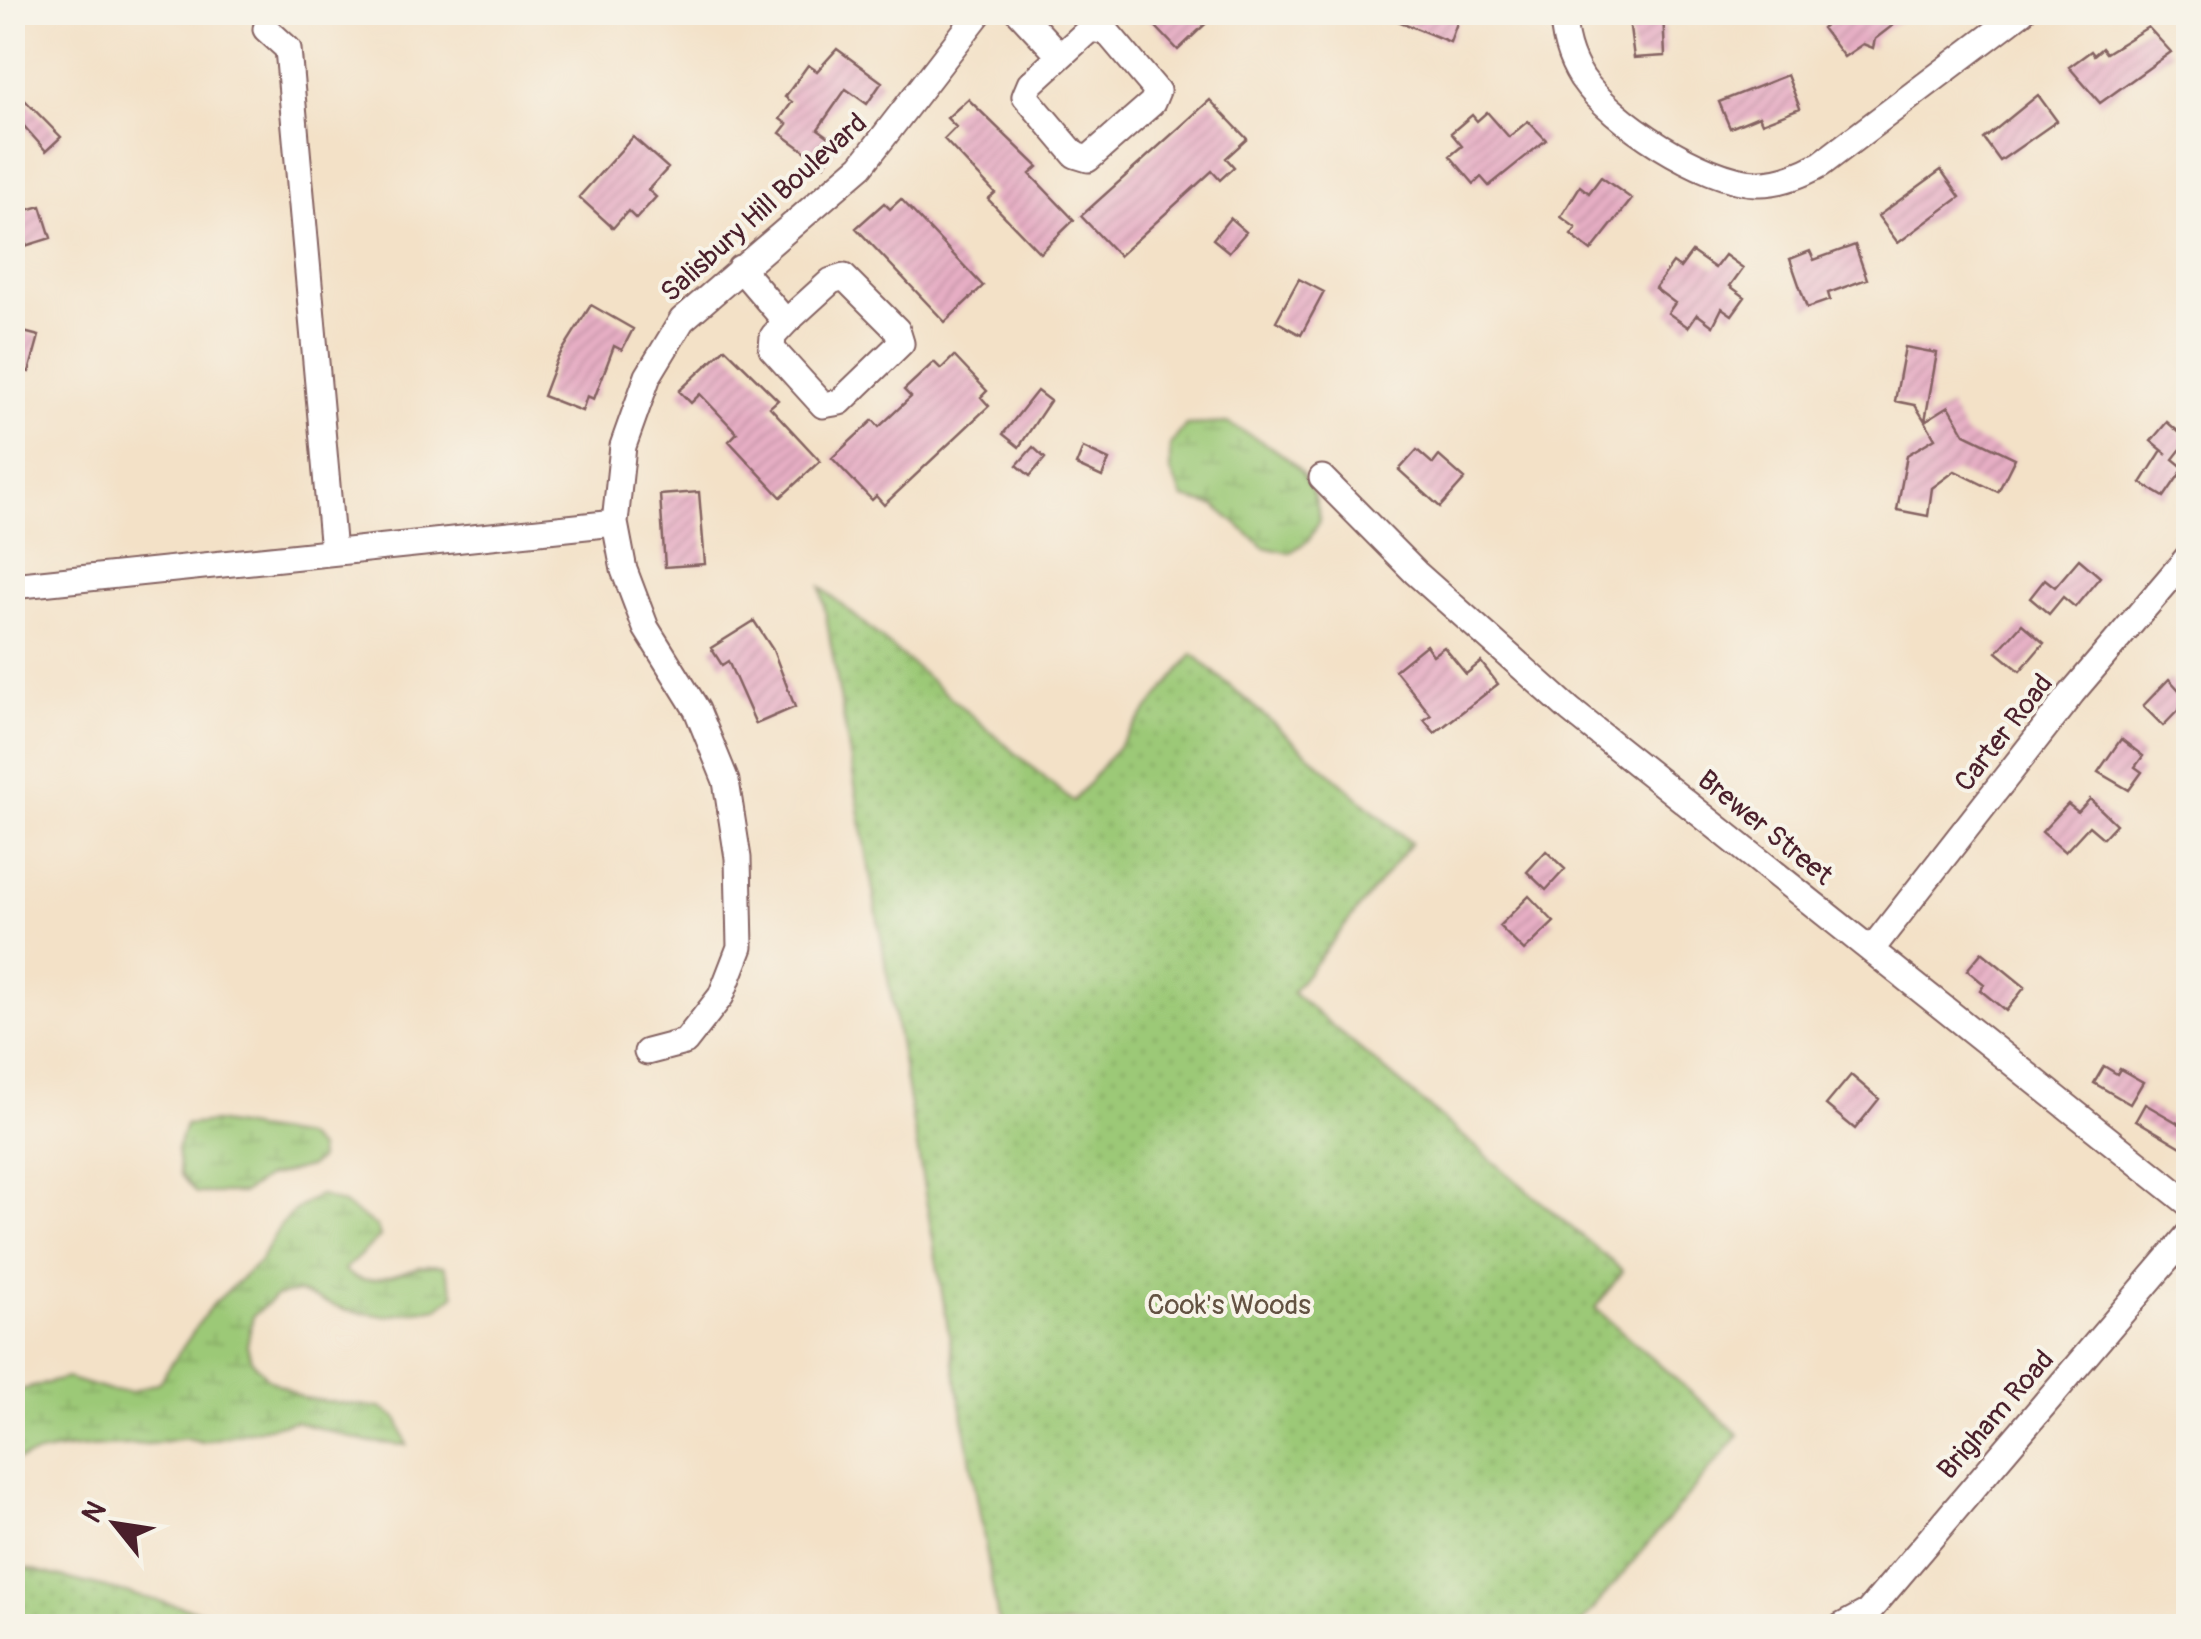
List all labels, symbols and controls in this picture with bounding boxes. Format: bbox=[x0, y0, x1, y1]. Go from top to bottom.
street label: Salisbury Hill Boulevard bbox=[654, 106, 874, 310]
street label: Carter Road bbox=[1947, 667, 2061, 799]
street label: Brewer Street bbox=[1690, 763, 1840, 894]
park label: Cook's Woods bbox=[1147, 1288, 1311, 1323]
street label: Brigham Road bbox=[1930, 1343, 2062, 1487]
north arrow bbox=[65, 1474, 165, 1574]
text: N bbox=[75, 1495, 115, 1529]

